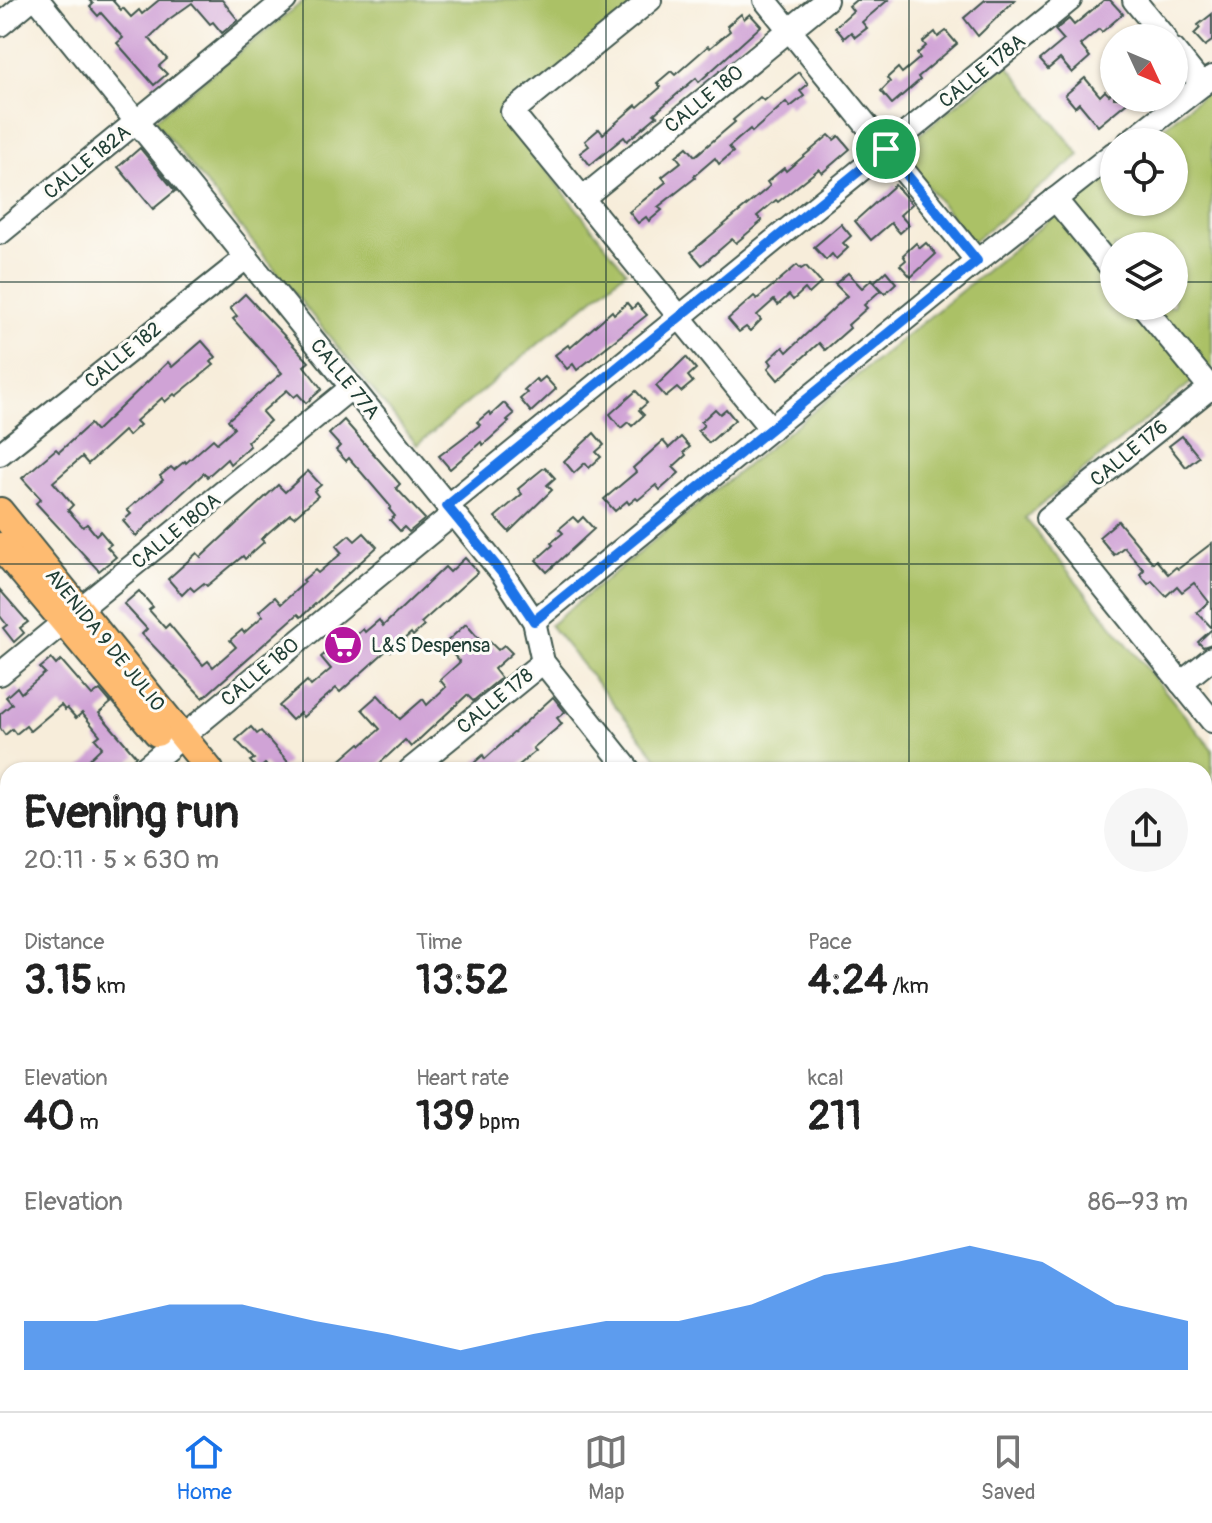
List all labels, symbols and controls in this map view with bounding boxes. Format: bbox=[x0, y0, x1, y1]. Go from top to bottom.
north arrow bbox=[1100, 24, 1188, 112]
map controls bbox=[1100, 24, 1188, 320]
street label: CALLE 178A bbox=[934, 29, 1030, 113]
street label: CALLE 180 bbox=[660, 60, 748, 138]
pin bbox=[852, 115, 920, 183]
street label: CALLE 182A bbox=[38, 119, 136, 205]
icon: arrive bbox=[864, 127, 908, 171]
button: locate bbox=[1100, 128, 1188, 216]
button: layers bbox=[1100, 232, 1188, 320]
street label: CALLE 182 bbox=[80, 316, 166, 394]
street label: CALLE 77A bbox=[305, 334, 385, 424]
street label: CALLE 176 bbox=[1085, 414, 1173, 492]
street label: CALLE 180A bbox=[126, 488, 226, 574]
street label: AVENIDA 9 DE JULIO bbox=[40, 564, 170, 716]
supermarket icon: L&S Despensa bbox=[322, 624, 364, 666]
street label: CALLE 180 bbox=[216, 632, 304, 712]
place label: L&S Despensa bbox=[371, 633, 490, 658]
street label: CALLE 178 bbox=[452, 663, 538, 739]
text: Evening run bbox=[24, 786, 239, 841]
button: share bbox=[1104, 788, 1188, 872]
text: 20:11 · 5 × 630 m bbox=[24, 844, 219, 876]
text: Distance bbox=[24, 928, 104, 956]
text: Time bbox=[416, 928, 462, 956]
text: Pace bbox=[808, 928, 852, 956]
text: 3.15 bbox=[24, 956, 92, 1005]
text: 13:52 bbox=[416, 956, 509, 1005]
text: 4:24 bbox=[808, 956, 887, 1005]
text: km bbox=[92, 972, 126, 1000]
text: /km bbox=[887, 972, 929, 1000]
text: Elevation bbox=[24, 1064, 108, 1092]
text: Heart rate bbox=[416, 1064, 509, 1092]
text: kcal bbox=[808, 1064, 844, 1092]
text: 40 bbox=[24, 1092, 75, 1141]
text: 139 bbox=[416, 1092, 475, 1141]
text: 211 bbox=[808, 1092, 862, 1141]
text: m bbox=[75, 1108, 99, 1136]
text: bpm bbox=[475, 1108, 520, 1136]
text: Elevation bbox=[24, 1186, 123, 1218]
text: 86–93 m bbox=[1088, 1186, 1188, 1218]
tab: Home bbox=[176, 1430, 232, 1506]
tab: Map bbox=[584, 1430, 628, 1506]
tab: Saved bbox=[981, 1430, 1036, 1506]

